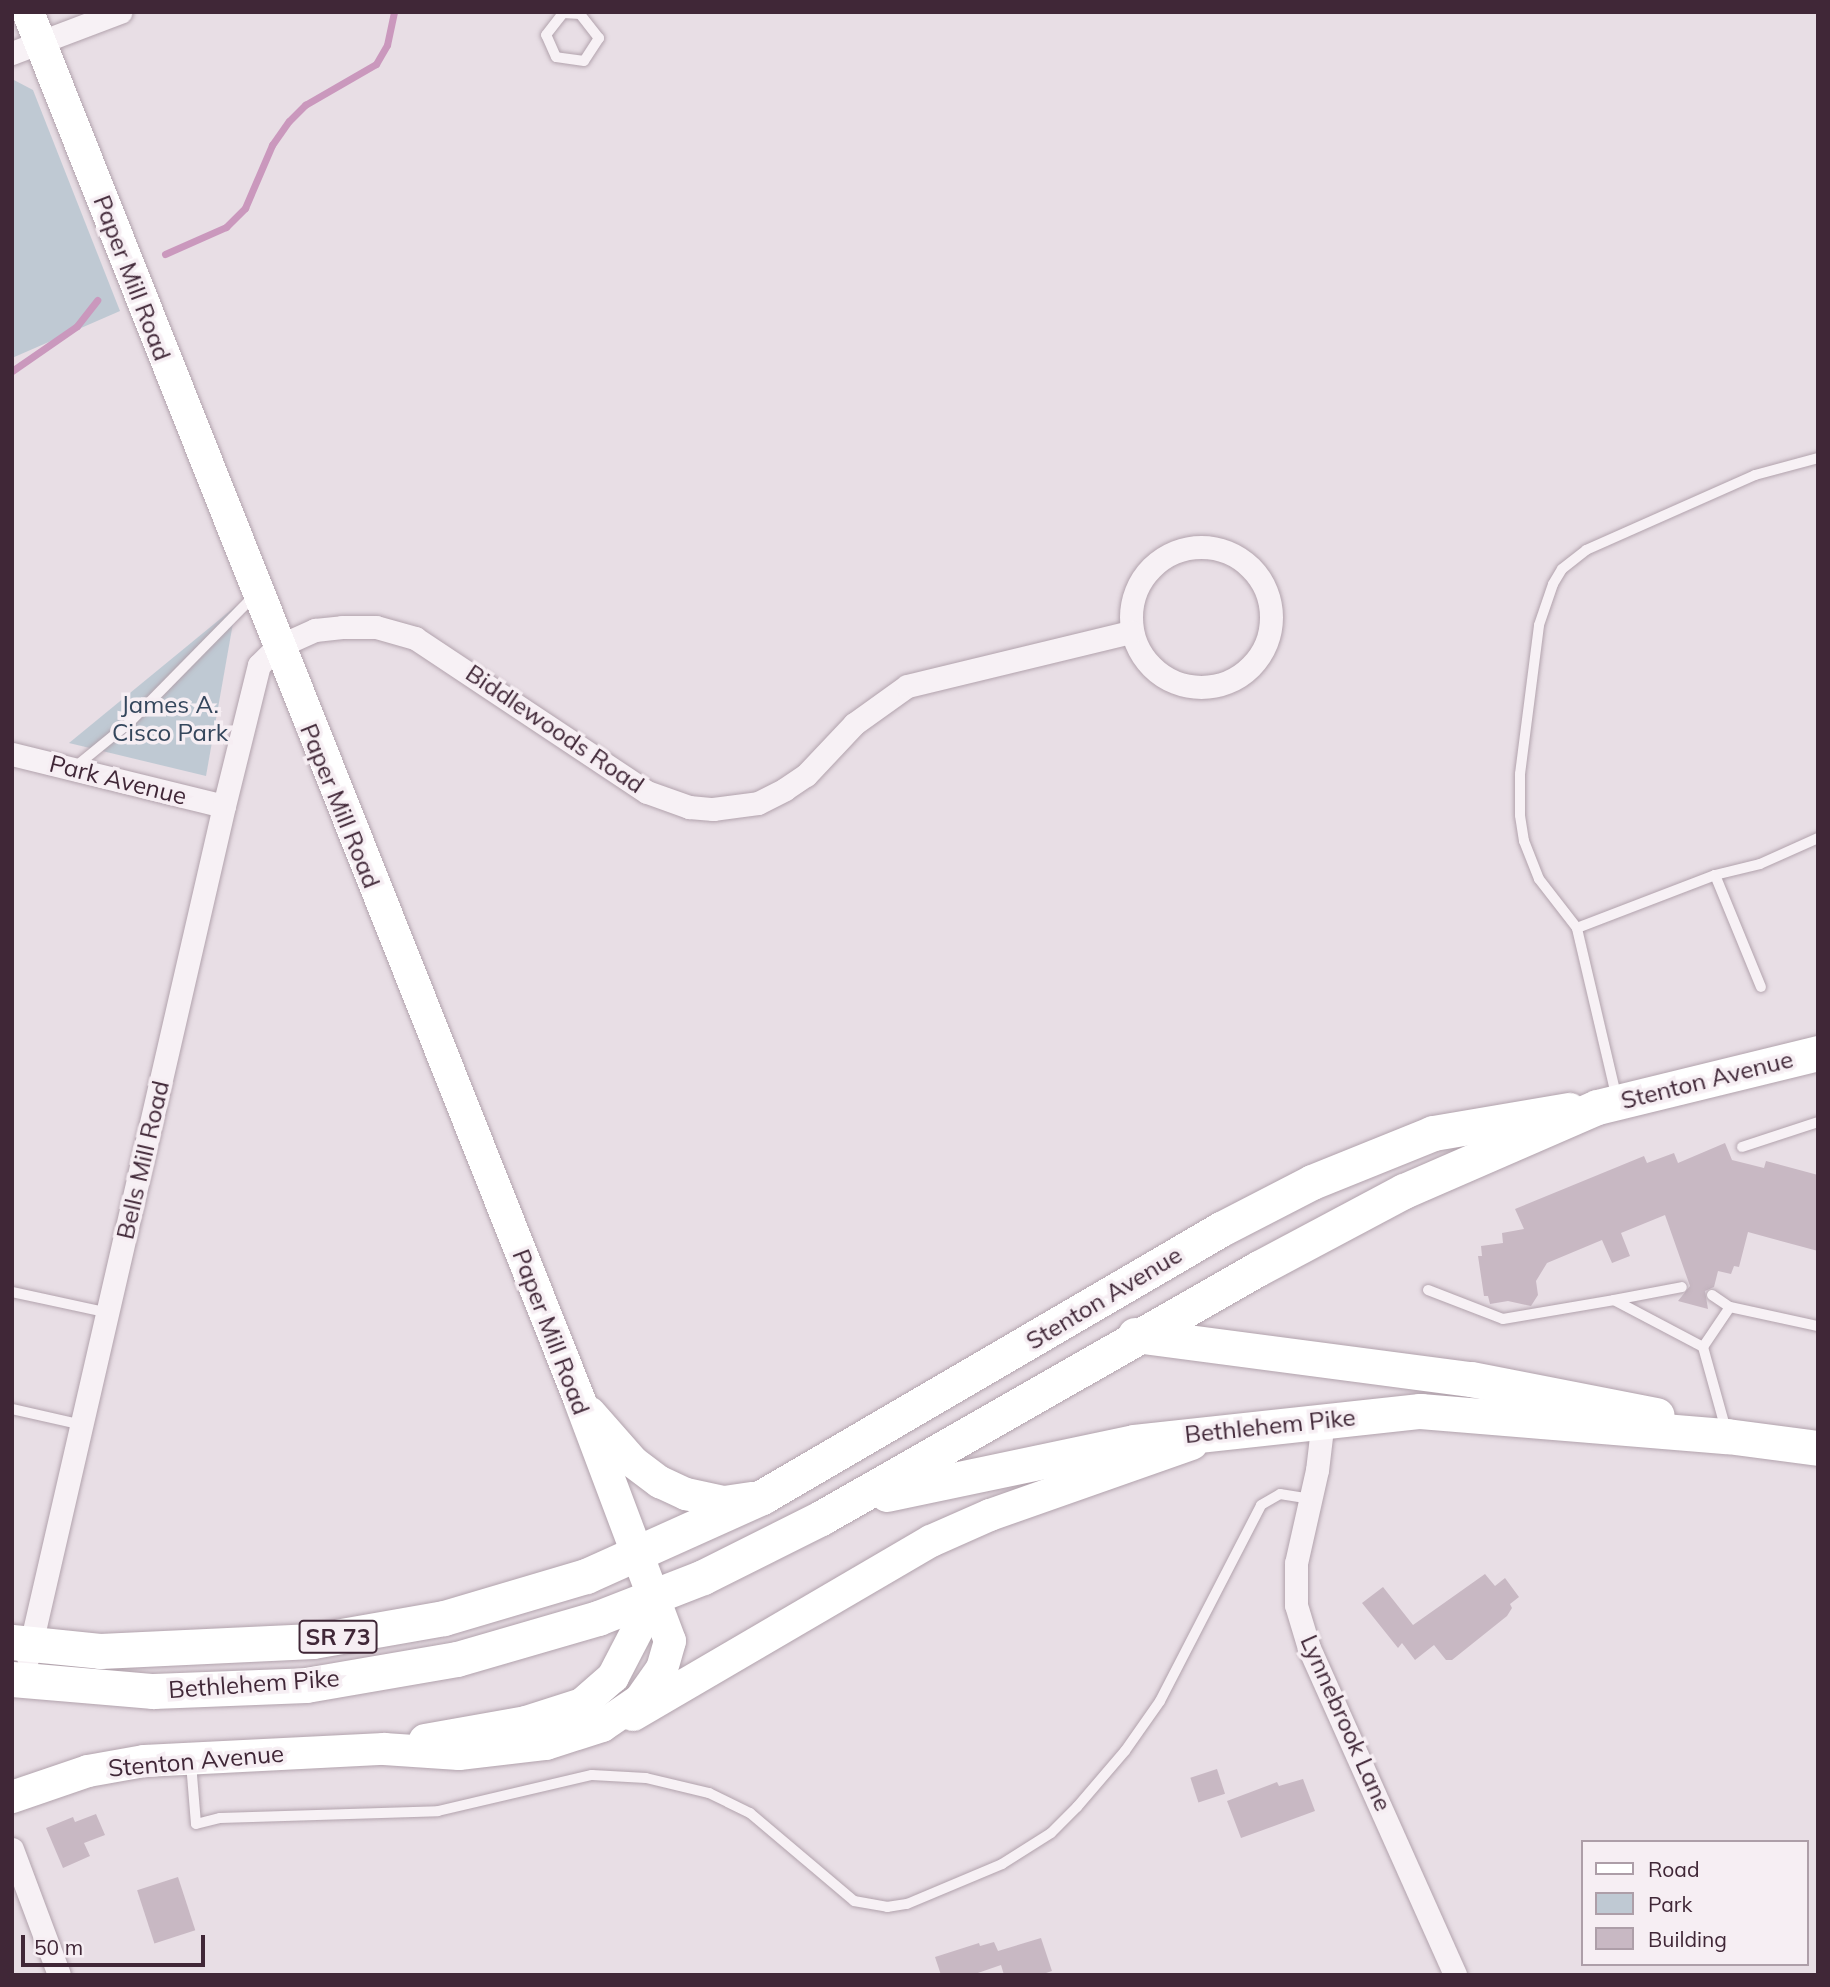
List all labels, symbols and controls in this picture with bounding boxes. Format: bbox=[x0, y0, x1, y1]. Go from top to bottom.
street label: Paper Mill Road bbox=[87, 191, 177, 365]
street label: Biddlewoods Road bbox=[460, 659, 650, 799]
park label: James A. Cisco Park bbox=[112, 691, 228, 747]
street label: Paper Mill Road bbox=[294, 720, 386, 892]
street label: Park Avenue bbox=[46, 749, 190, 811]
street label: Stenton Avenue bbox=[1618, 1045, 1796, 1115]
street label: Bells Mill Road bbox=[111, 1078, 175, 1242]
street label: Stenton Avenue bbox=[1021, 1240, 1187, 1356]
street label: Paper Mill Road bbox=[506, 1245, 596, 1419]
street label: Bethlehem Pike bbox=[1183, 1403, 1357, 1449]
road number: SR 73 bbox=[298, 1618, 378, 1656]
street label: Lynnebrook Lane bbox=[1294, 1631, 1398, 1815]
street label: Bethlehem Pike bbox=[167, 1664, 341, 1704]
street label: Stenton Avenue bbox=[107, 1739, 285, 1783]
legend bbox=[1582, 1840, 1809, 1966]
text: Road bbox=[1648, 1856, 1699, 1882]
text: Park bbox=[1648, 1891, 1692, 1917]
scale bar bbox=[24, 1920, 208, 1964]
text: Building bbox=[1648, 1926, 1727, 1952]
text: 50 m bbox=[34, 1934, 83, 1960]

